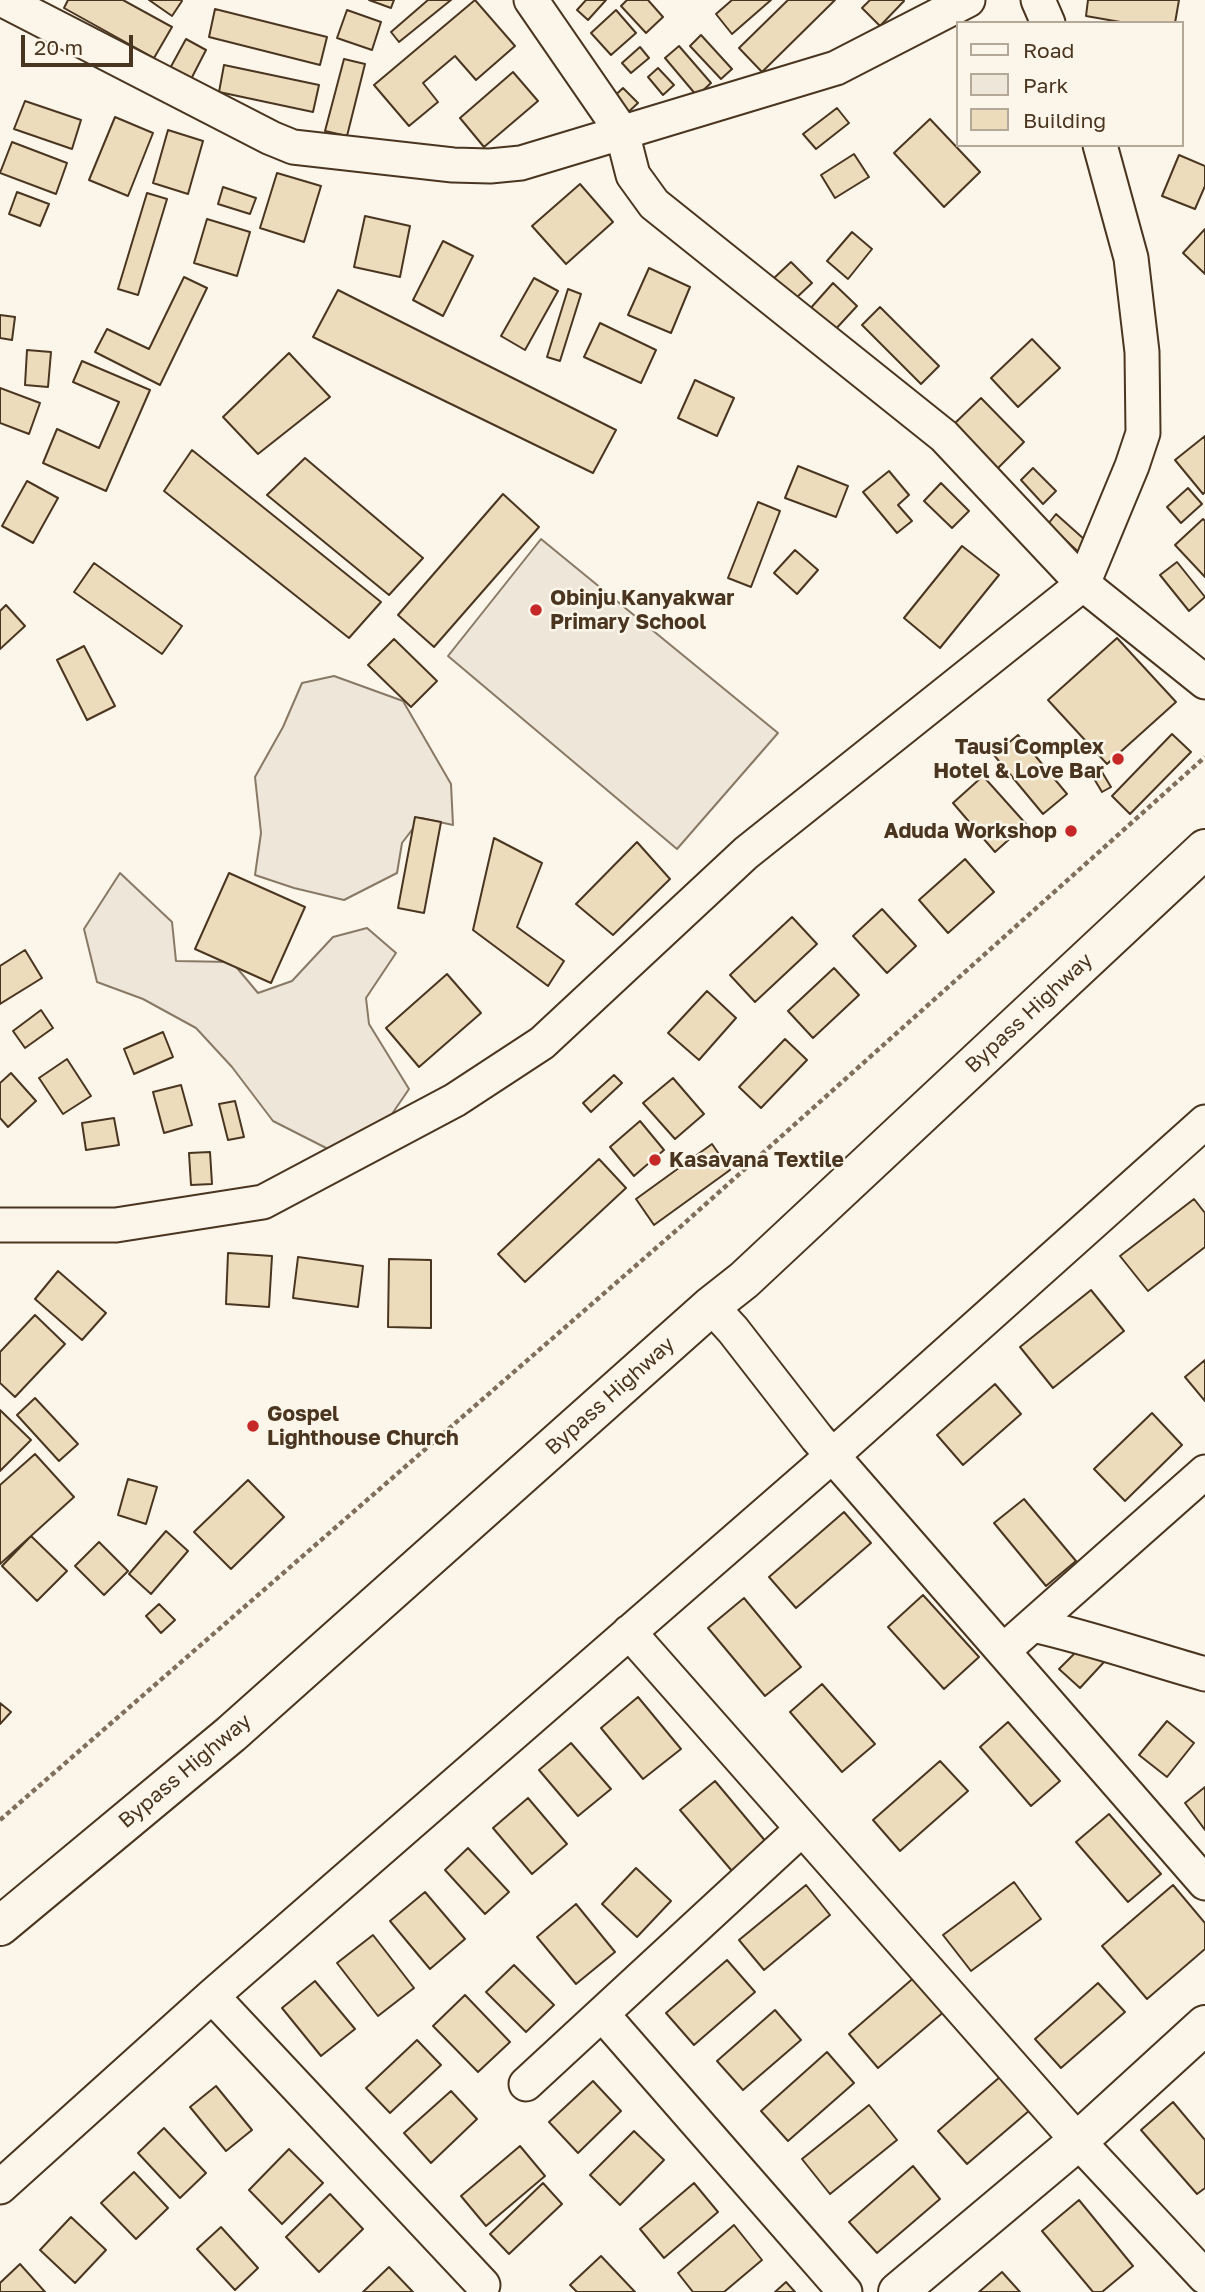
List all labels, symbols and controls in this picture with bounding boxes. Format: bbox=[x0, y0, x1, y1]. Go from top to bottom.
scale bar bbox=[24, 21, 136, 65]
legend bbox=[956, 21, 1184, 147]
text: 20 m bbox=[34, 34, 83, 60]
text: Road bbox=[1023, 37, 1074, 63]
text: Park bbox=[1023, 72, 1068, 98]
text: Building bbox=[1023, 107, 1106, 133]
place label: Obinju Kanyakwar Primary School bbox=[550, 585, 734, 635]
marker: Obinju Kanyakwar Primary School bbox=[528, 602, 544, 618]
place label: Tausi Complex Hotel & Love Bar bbox=[933, 734, 1104, 784]
marker: Tausi Complex Hotel & Love Bar bbox=[1110, 751, 1126, 767]
place label: Aduda Workshop bbox=[884, 818, 1057, 844]
marker: Aduda Workshop bbox=[1063, 823, 1079, 839]
street label: Bypass Highway bbox=[960, 948, 1098, 1078]
place label: Kasavana Textile bbox=[669, 1147, 844, 1173]
marker: Kasavana Textile bbox=[647, 1152, 663, 1168]
street label: Bypass Highway bbox=[540, 1331, 680, 1461]
place label: Gospel Lighthouse Church bbox=[267, 1401, 459, 1451]
marker: Gospel Lighthouse Church bbox=[245, 1418, 261, 1434]
street label: Bypass Highway bbox=[114, 1708, 256, 1834]

